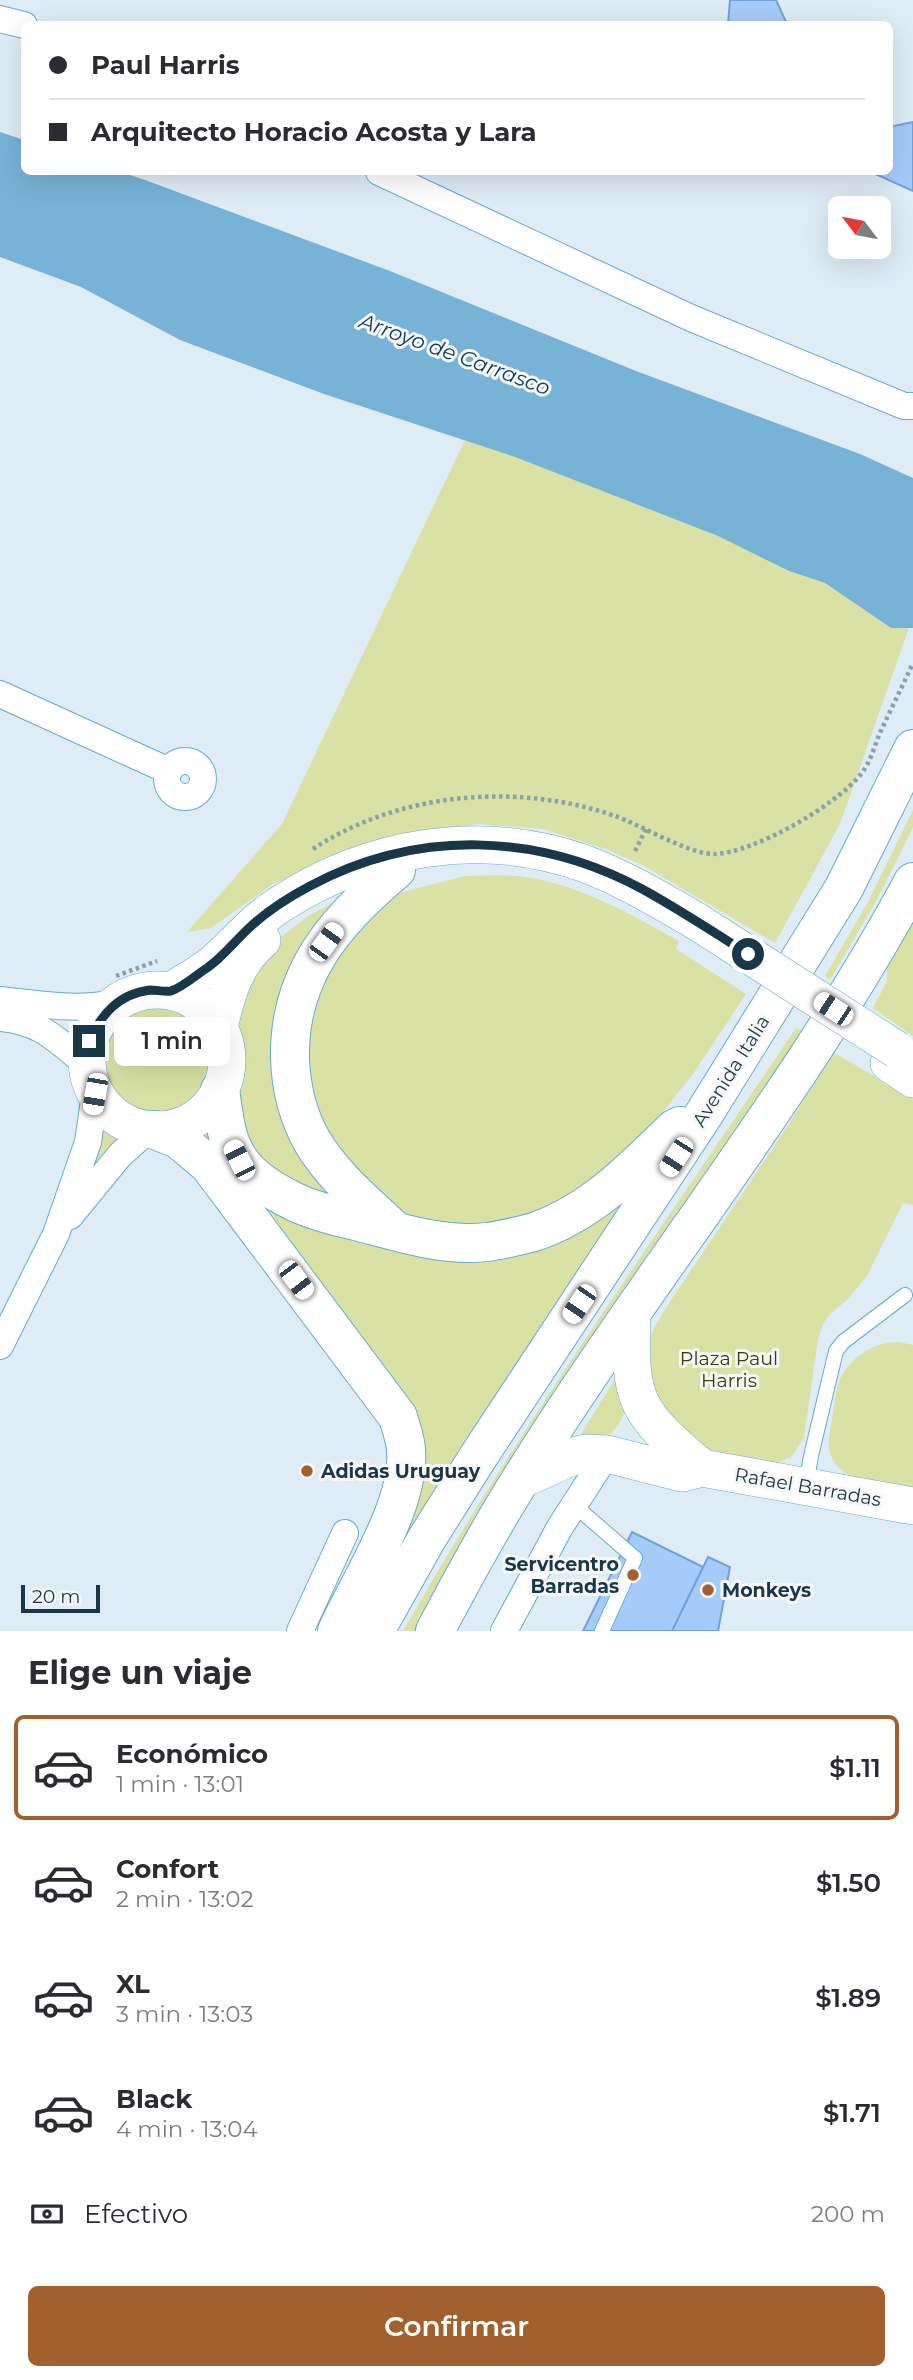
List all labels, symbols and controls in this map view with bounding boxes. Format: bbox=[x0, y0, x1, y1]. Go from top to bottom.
text: Paul Harris bbox=[91, 49, 240, 81]
text: Arquitecto Horacio Acosta y Lara bbox=[91, 116, 537, 148]
north arrow bbox=[828, 196, 891, 259]
map controls bbox=[828, 196, 891, 259]
water label: Arroyo de Carrasco bbox=[354, 307, 554, 400]
car bbox=[306, 919, 347, 965]
route start bbox=[732, 938, 764, 970]
car bbox=[810, 989, 857, 1029]
street label: Avenida Italia bbox=[688, 1011, 774, 1131]
callout: 1 min bbox=[114, 1016, 229, 1066]
route end bbox=[73, 1025, 105, 1057]
text: 1 min bbox=[141, 1027, 203, 1055]
car bbox=[82, 1071, 109, 1117]
car bbox=[656, 1134, 697, 1180]
car bbox=[221, 1137, 258, 1183]
car bbox=[275, 1257, 318, 1303]
car bbox=[559, 1281, 600, 1327]
park label: Plaza Paul Harris bbox=[680, 1347, 778, 1392]
place label: Adidas Uruguay bbox=[320, 1460, 481, 1483]
marker: Adidas Uruguay bbox=[299, 1463, 315, 1479]
street label: Rafael Barradas bbox=[733, 1463, 883, 1511]
place label: Servicentro Barradas bbox=[504, 1553, 619, 1598]
marker: Servicentro Barradas bbox=[625, 1567, 641, 1583]
place label: Monkeys bbox=[722, 1579, 811, 1602]
scale bar bbox=[21, 1582, 100, 1614]
marker: Monkeys bbox=[700, 1582, 716, 1598]
text: 20 m bbox=[32, 1585, 80, 1608]
text: Elige un viaje bbox=[28, 1653, 252, 1692]
icon: car bbox=[32, 1736, 95, 1799]
text: Económico bbox=[116, 1738, 268, 1770]
text: $1.11 bbox=[829, 1752, 881, 1784]
text: 1 min · 13:01 bbox=[116, 1770, 244, 1798]
icon: car bbox=[32, 1851, 95, 1914]
text: Confort bbox=[116, 1853, 219, 1885]
text: $1.50 bbox=[816, 1867, 881, 1899]
text: 2 min · 13:02 bbox=[116, 1885, 254, 1913]
icon: car bbox=[32, 1966, 95, 2029]
text: XL bbox=[116, 1968, 150, 2000]
text: $1.89 bbox=[815, 1982, 881, 2014]
text: 3 min · 13:03 bbox=[116, 2000, 253, 2028]
icon: car bbox=[32, 2081, 95, 2144]
text: Black bbox=[116, 2083, 192, 2115]
text: $1.71 bbox=[823, 2097, 881, 2129]
text: 4 min · 13:04 bbox=[116, 2115, 258, 2143]
icon: cash bbox=[28, 2195, 66, 2233]
text: Efectivo bbox=[84, 2198, 188, 2230]
text: 200 m bbox=[811, 2200, 885, 2228]
button: Confirmar bbox=[28, 2286, 885, 2366]

